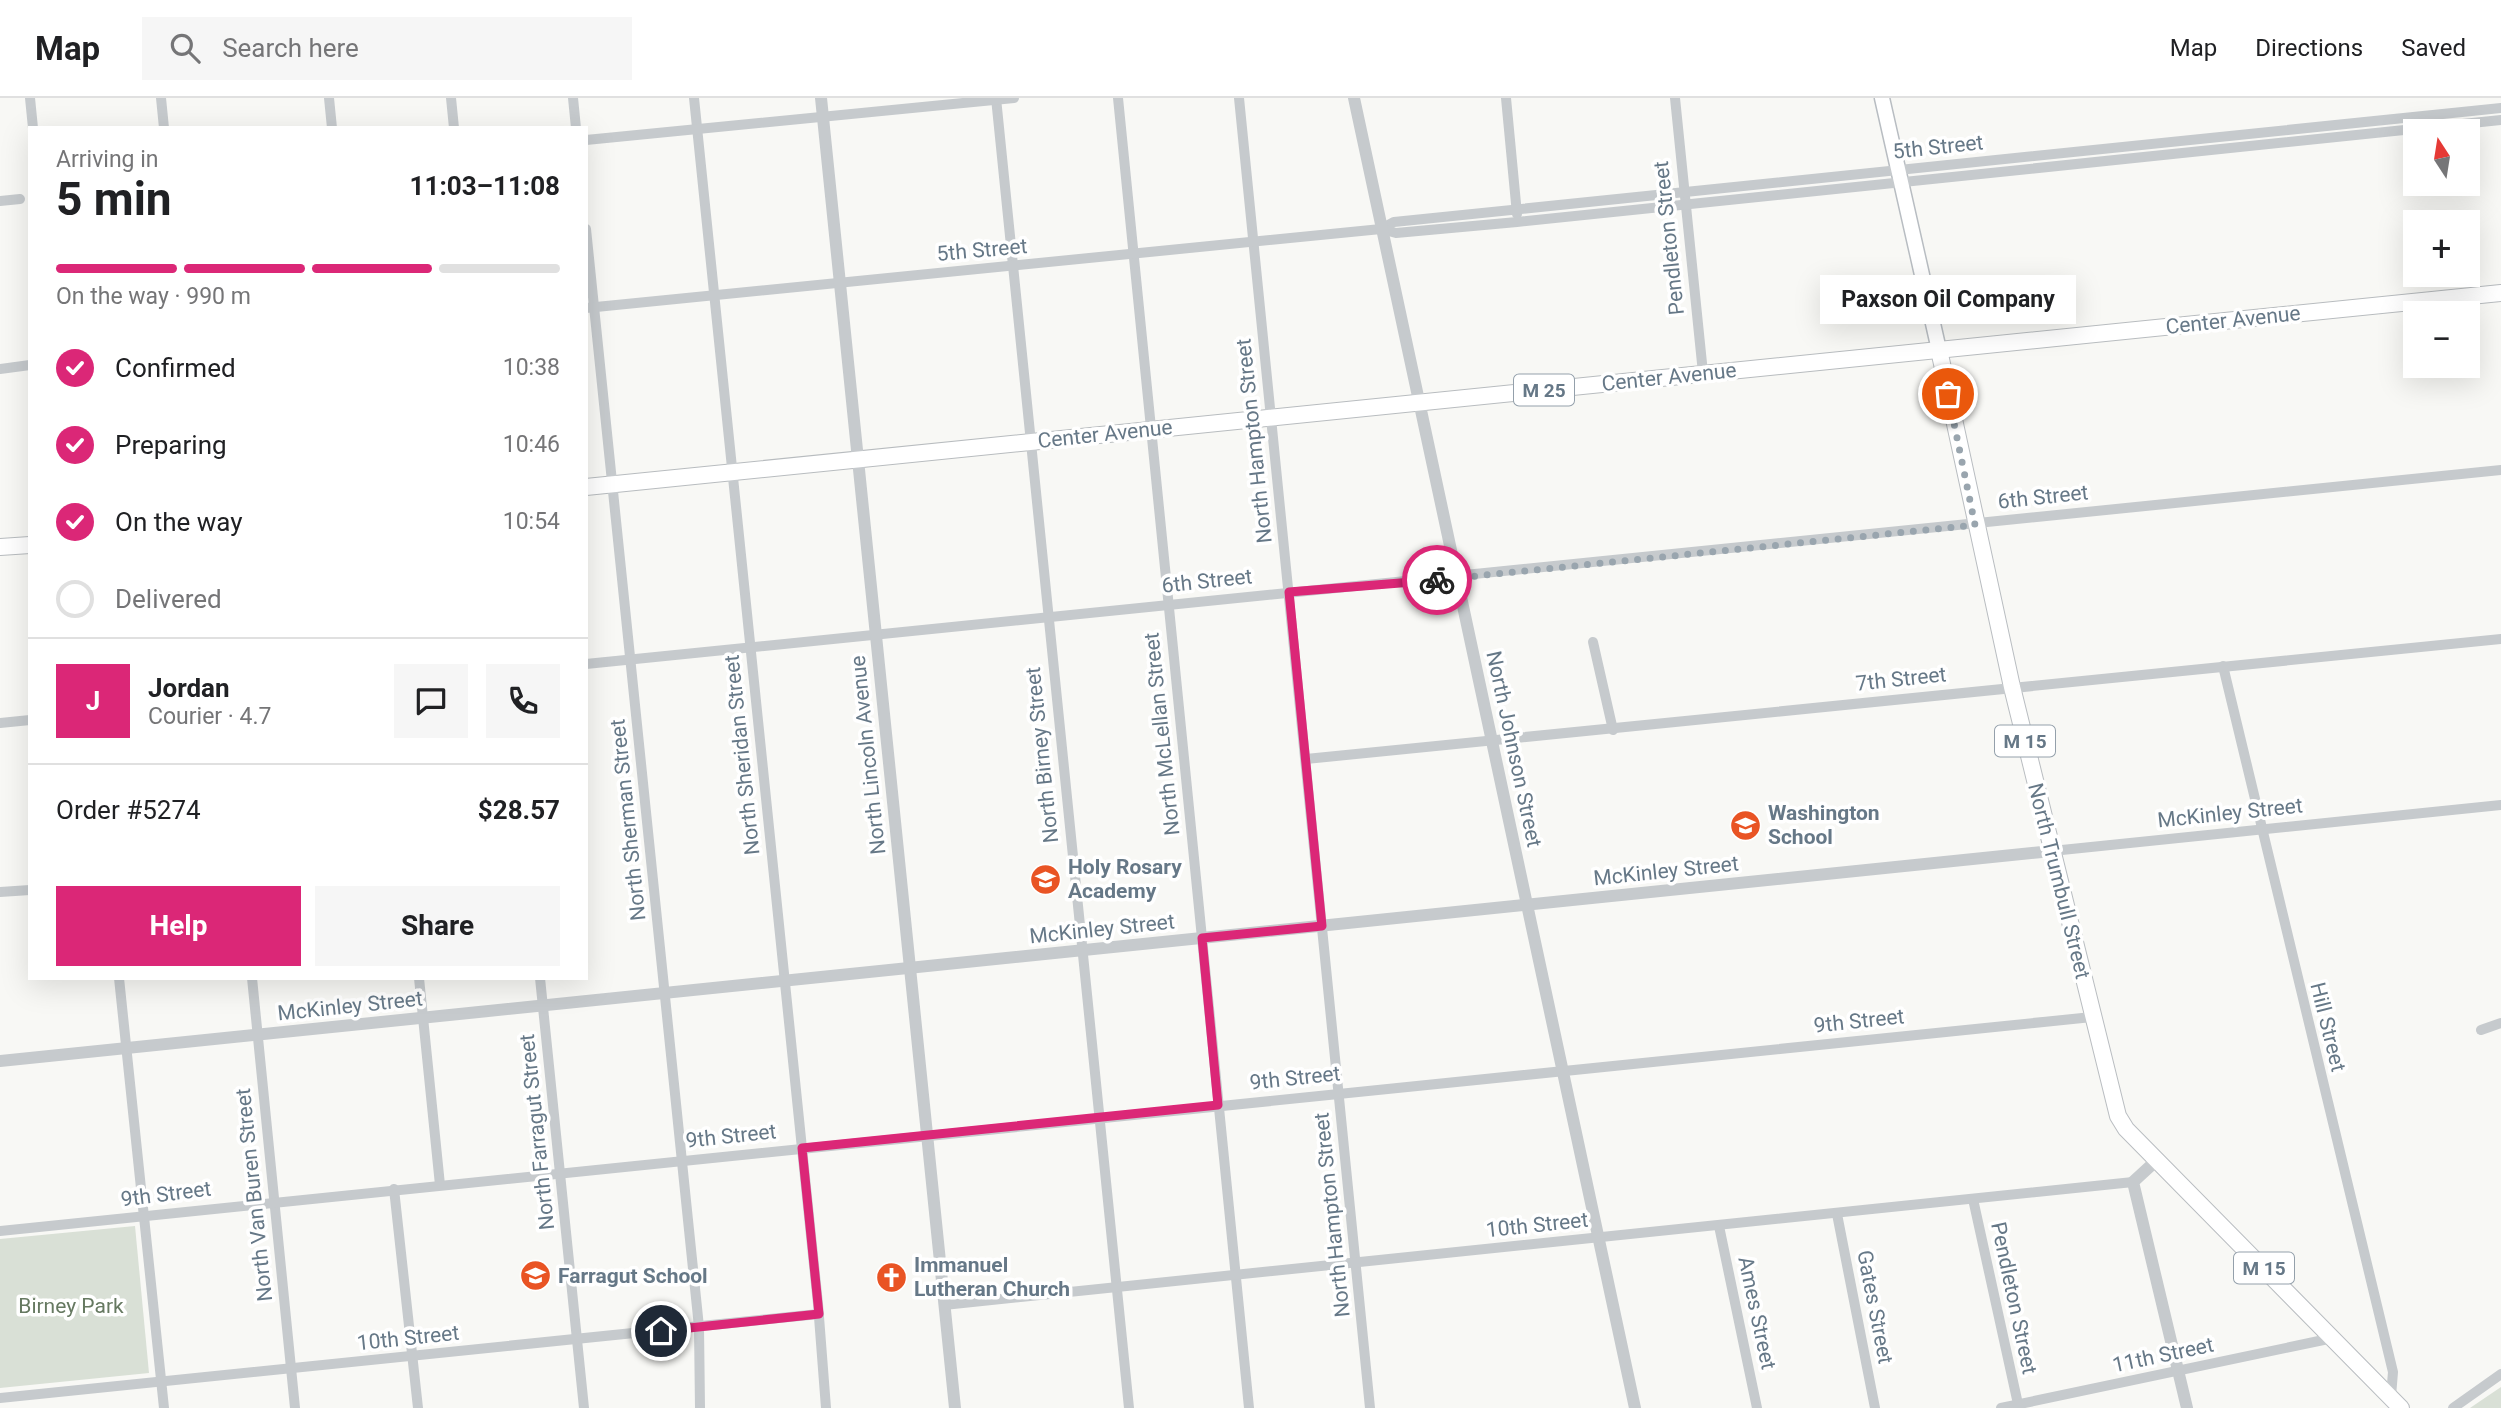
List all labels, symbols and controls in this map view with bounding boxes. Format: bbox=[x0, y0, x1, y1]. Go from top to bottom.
search box bbox=[142, 17, 632, 80]
text: Map bbox=[35, 29, 100, 68]
icon: search bbox=[166, 29, 204, 67]
text: Search here bbox=[222, 33, 359, 63]
text: Map bbox=[2170, 34, 2217, 62]
text: Directions bbox=[2255, 34, 2363, 62]
text: Saved bbox=[2401, 34, 2466, 62]
north arrow bbox=[2403, 119, 2480, 196]
map controls bbox=[2403, 119, 2480, 378]
street label: 5th Street bbox=[1892, 130, 1985, 164]
text: Arriving in bbox=[56, 146, 159, 173]
street label: Pendleton Street bbox=[1649, 160, 1689, 316]
text: 11:03–11:08 bbox=[410, 171, 560, 201]
text: 5 min bbox=[56, 172, 172, 226]
button: + bbox=[2403, 210, 2480, 287]
street label: 5th Street bbox=[936, 234, 1028, 266]
callout: Paxson Oil Company bbox=[1820, 275, 2076, 324]
text: On the way · 990 m bbox=[56, 283, 251, 310]
text: Paxson Oil Company bbox=[1841, 286, 2055, 313]
street label: Center Avenue bbox=[2164, 301, 2302, 339]
button: − bbox=[2403, 301, 2480, 378]
street label: North Hampton Street bbox=[1231, 337, 1277, 545]
icon: check bbox=[56, 349, 94, 387]
text: Confirmed bbox=[115, 353, 236, 383]
text: 10:38 bbox=[503, 354, 560, 381]
street label: Center Avenue bbox=[1600, 358, 1738, 396]
pin bbox=[1918, 364, 1978, 424]
road number: M 25 bbox=[1514, 374, 1574, 406]
icon: bag bbox=[1929, 375, 1967, 413]
street label: Center Avenue bbox=[1036, 415, 1174, 453]
icon: check bbox=[56, 426, 94, 464]
text: Preparing bbox=[115, 430, 227, 460]
text: 10:46 bbox=[503, 431, 560, 458]
street label: 6th Street bbox=[1997, 480, 2090, 514]
icon: check bbox=[56, 503, 94, 541]
text: On the way bbox=[115, 507, 243, 537]
text: 10:54 bbox=[503, 508, 560, 535]
courier bbox=[1402, 545, 1472, 615]
icon: bike bbox=[1418, 561, 1456, 599]
street label: 6th Street bbox=[1161, 564, 1254, 598]
text: Delivered bbox=[115, 584, 222, 614]
street label: North McLellan Street bbox=[1139, 631, 1185, 837]
street label: North Johnson Street bbox=[1481, 649, 1547, 849]
street label: North Sheridan Street bbox=[720, 654, 764, 856]
street label: North Lincoln Avenue bbox=[846, 654, 890, 856]
street label: 7th Street bbox=[1855, 662, 1948, 696]
button: chat bbox=[394, 664, 468, 738]
button: phone bbox=[486, 664, 560, 738]
street label: North Birney Street bbox=[1021, 666, 1063, 844]
text: Jordan bbox=[148, 673, 230, 703]
text: J bbox=[86, 686, 100, 716]
text: Courier · 4.7 bbox=[148, 703, 271, 730]
street label: North Sherman Street bbox=[605, 718, 651, 922]
road number: M 15 bbox=[1995, 726, 2055, 756]
street label: North Trumbull Street bbox=[2023, 781, 2095, 981]
street label: McKinley Street bbox=[2156, 793, 2304, 833]
text: Order #5274 bbox=[56, 795, 201, 825]
text: $28.57 bbox=[478, 795, 560, 825]
place label: Washington School bbox=[1768, 801, 1880, 849]
school or university icon: Washington School bbox=[1728, 808, 1762, 842]
street label: McKinley Street bbox=[1592, 851, 1740, 891]
place label: Holy Rosary Academy bbox=[1068, 855, 1182, 903]
school or university icon: Holy Rosary Academy bbox=[1028, 862, 1062, 896]
button: Help bbox=[56, 886, 301, 966]
button: Share bbox=[315, 886, 560, 966]
street label: McKinley Street bbox=[1028, 909, 1176, 949]
street label: Hill Street bbox=[2305, 980, 2351, 1074]
street label: McKinley Street bbox=[276, 986, 424, 1026]
street label: 9th Street bbox=[1813, 1004, 1906, 1038]
street label: North Farragut Street bbox=[515, 1033, 559, 1231]
street label: 9th Street bbox=[1249, 1061, 1342, 1095]
street label: North Van Buren Street bbox=[231, 1087, 277, 1303]
street label: North Hampton Street bbox=[1309, 1111, 1355, 1319]
street label: 9th Street bbox=[685, 1119, 778, 1153]
street label: 9th Street bbox=[119, 1177, 213, 1211]
street label: 10th Street bbox=[1485, 1208, 1589, 1242]
street label: Pendleton Street bbox=[1986, 1220, 2042, 1376]
street label: Gates Street bbox=[1852, 1248, 1898, 1366]
road number: M 15 bbox=[2234, 1252, 2294, 1284]
place label: Immanuel Lutheran Church bbox=[914, 1253, 1070, 1301]
street label: Ames Street bbox=[1733, 1254, 1781, 1372]
school or university icon: Farragut School bbox=[518, 1259, 552, 1293]
church icon: Immanuel Lutheran Church bbox=[874, 1260, 908, 1294]
place label: Farragut School bbox=[558, 1264, 708, 1288]
park label: Birney Park bbox=[18, 1294, 124, 1318]
pin bbox=[631, 1301, 691, 1361]
icon: home bbox=[642, 1312, 680, 1350]
street label: 10th Street bbox=[356, 1321, 460, 1355]
street label: 11th Street bbox=[2110, 1333, 2216, 1377]

